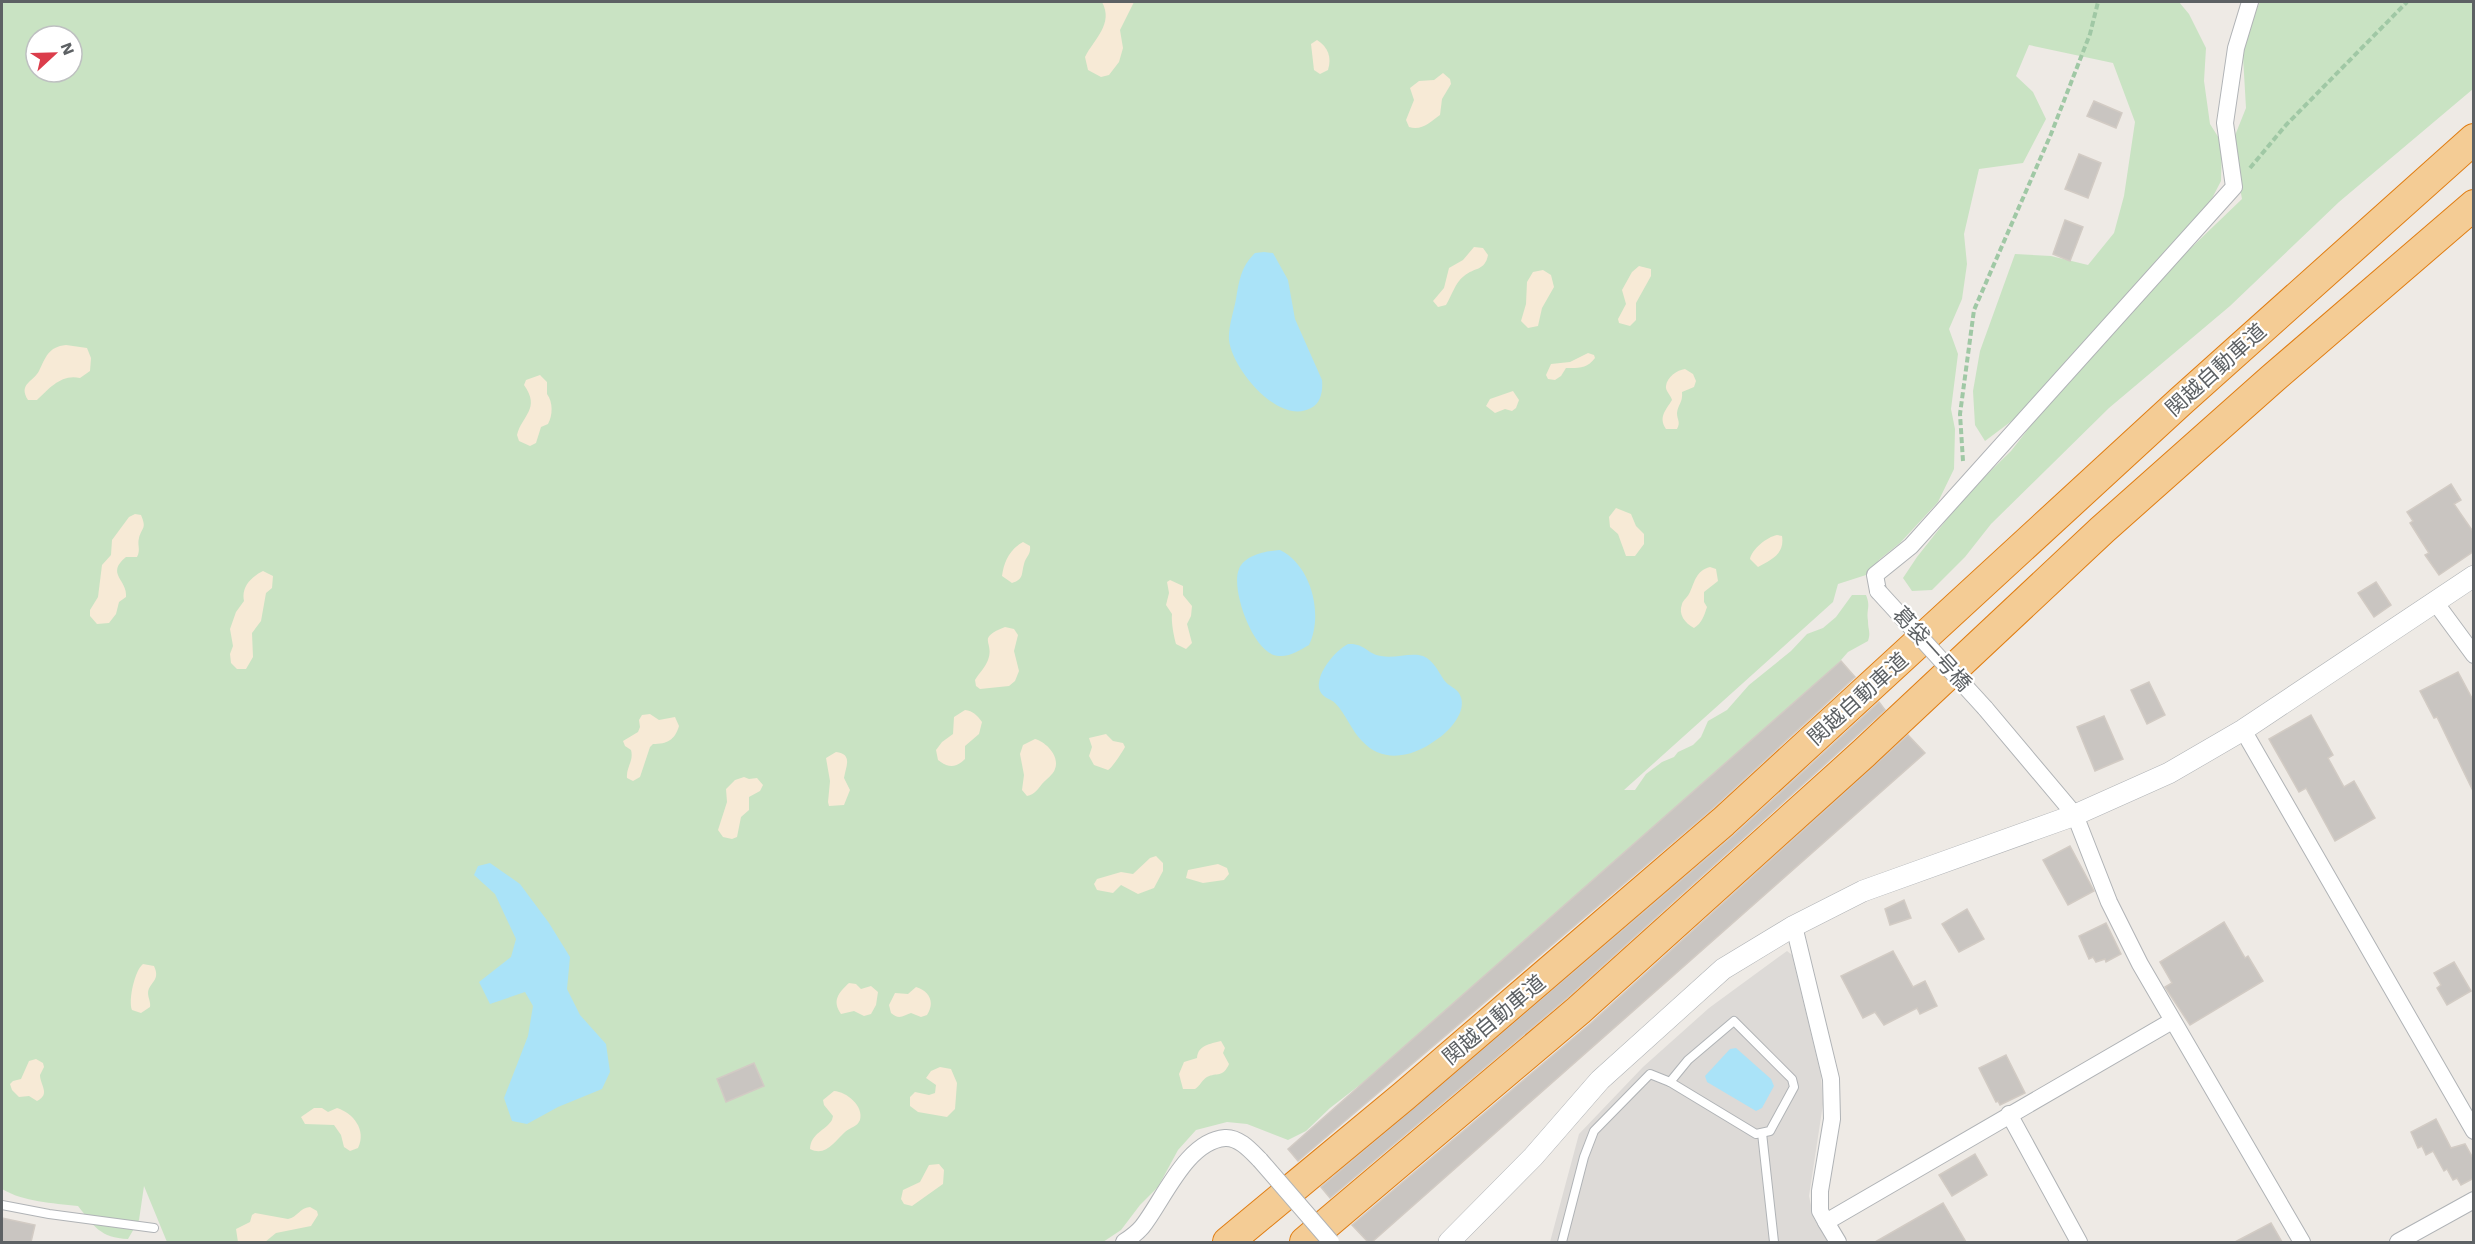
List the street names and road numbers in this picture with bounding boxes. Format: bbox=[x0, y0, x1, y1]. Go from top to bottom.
street label: 関越自動車道 bbox=[2160, 318, 2271, 421]
street label: 葛袋一号橋 bbox=[1888, 601, 1977, 696]
street label: 関越自動車道 bbox=[1802, 647, 1913, 750]
street label: 関越自動車道 bbox=[1437, 970, 1550, 1070]

